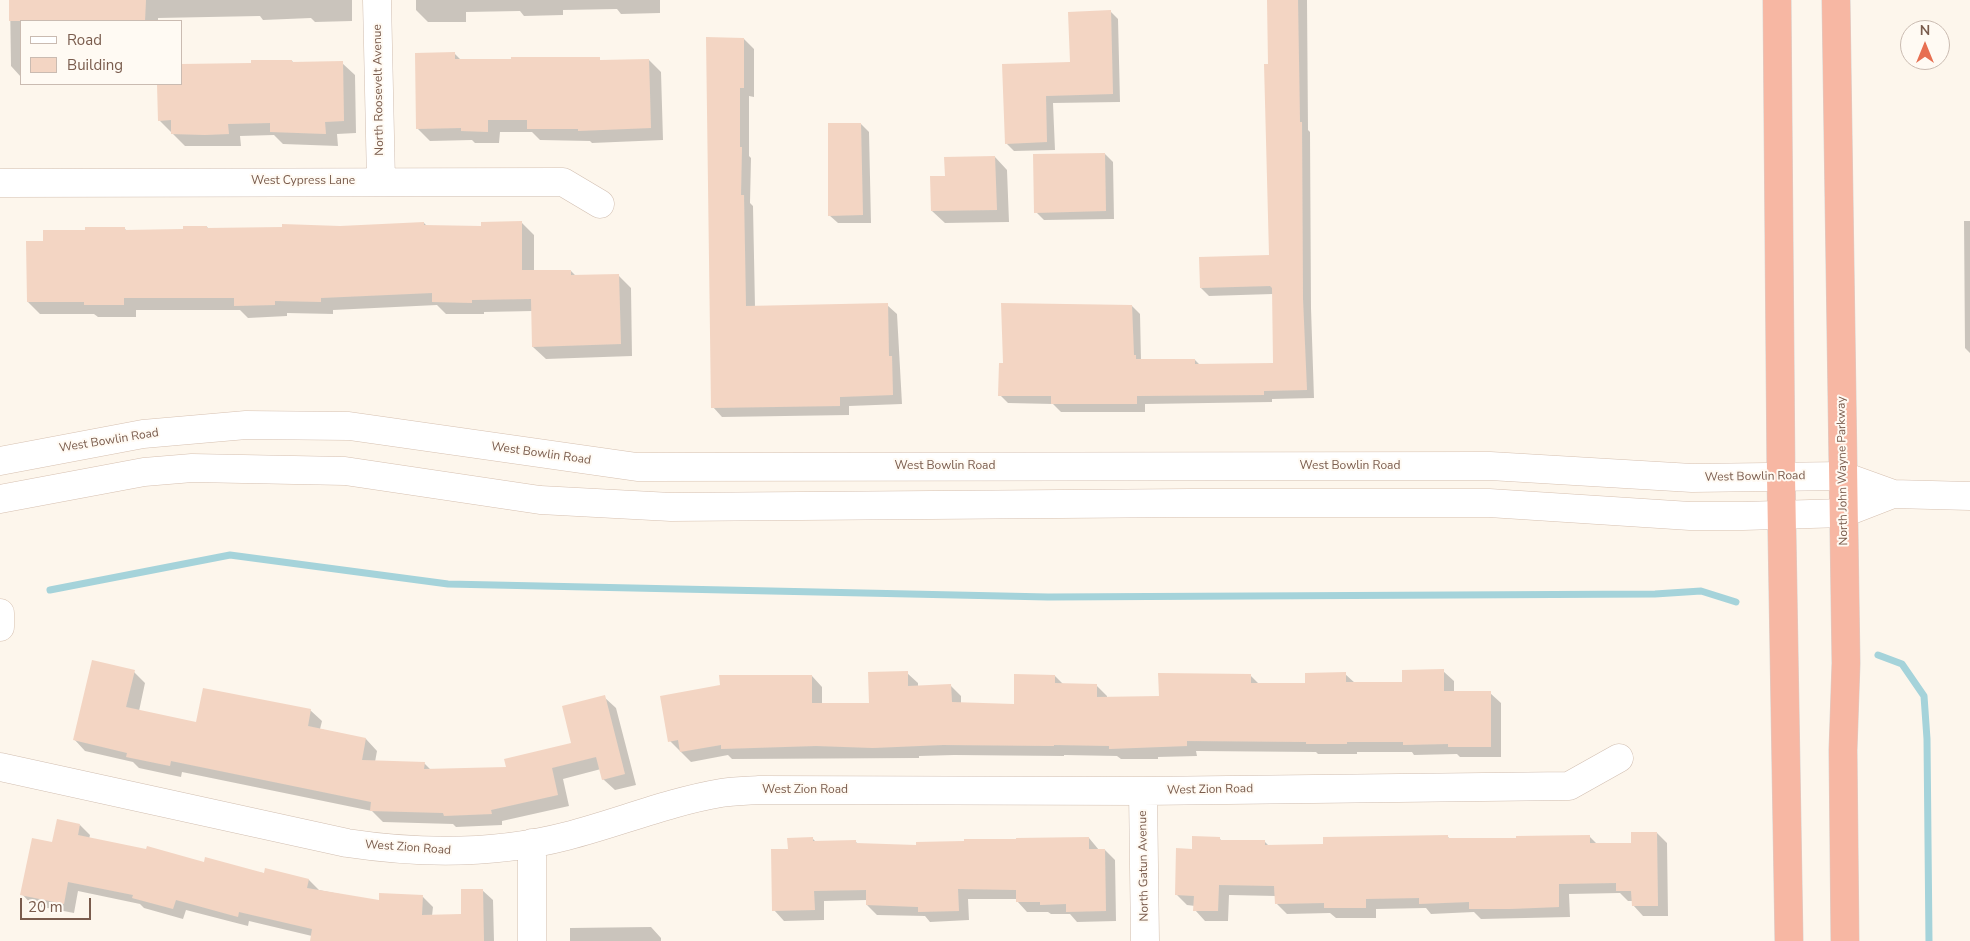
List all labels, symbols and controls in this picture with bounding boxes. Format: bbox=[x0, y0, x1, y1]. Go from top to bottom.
legend bbox=[20, 20, 182, 85]
north arrow bbox=[1900, 20, 1950, 70]
text: N bbox=[1920, 21, 1930, 40]
street label: North Roosevelt Avenue bbox=[371, 24, 387, 156]
text: Road bbox=[67, 30, 102, 50]
text: Building bbox=[67, 55, 123, 75]
street label: West Cypress Lane bbox=[251, 174, 355, 188]
street label: North John Wayne Parkway bbox=[1835, 396, 1851, 546]
street label: West Bowlin Road bbox=[58, 426, 160, 456]
street label: West Bowlin Road bbox=[490, 440, 592, 468]
street label: West Bowlin Road bbox=[895, 459, 995, 473]
street label: West Bowlin Road bbox=[1300, 459, 1400, 473]
street label: West Bowlin Road bbox=[1704, 469, 1806, 485]
street label: West Zion Road bbox=[1167, 782, 1253, 798]
street label: West Zion Road bbox=[762, 783, 848, 797]
street label: North Gatun Avenue bbox=[1136, 810, 1152, 922]
street label: West Zion Road bbox=[364, 838, 452, 858]
scale bar bbox=[22, 888, 94, 920]
text: 20 m bbox=[28, 897, 63, 917]

